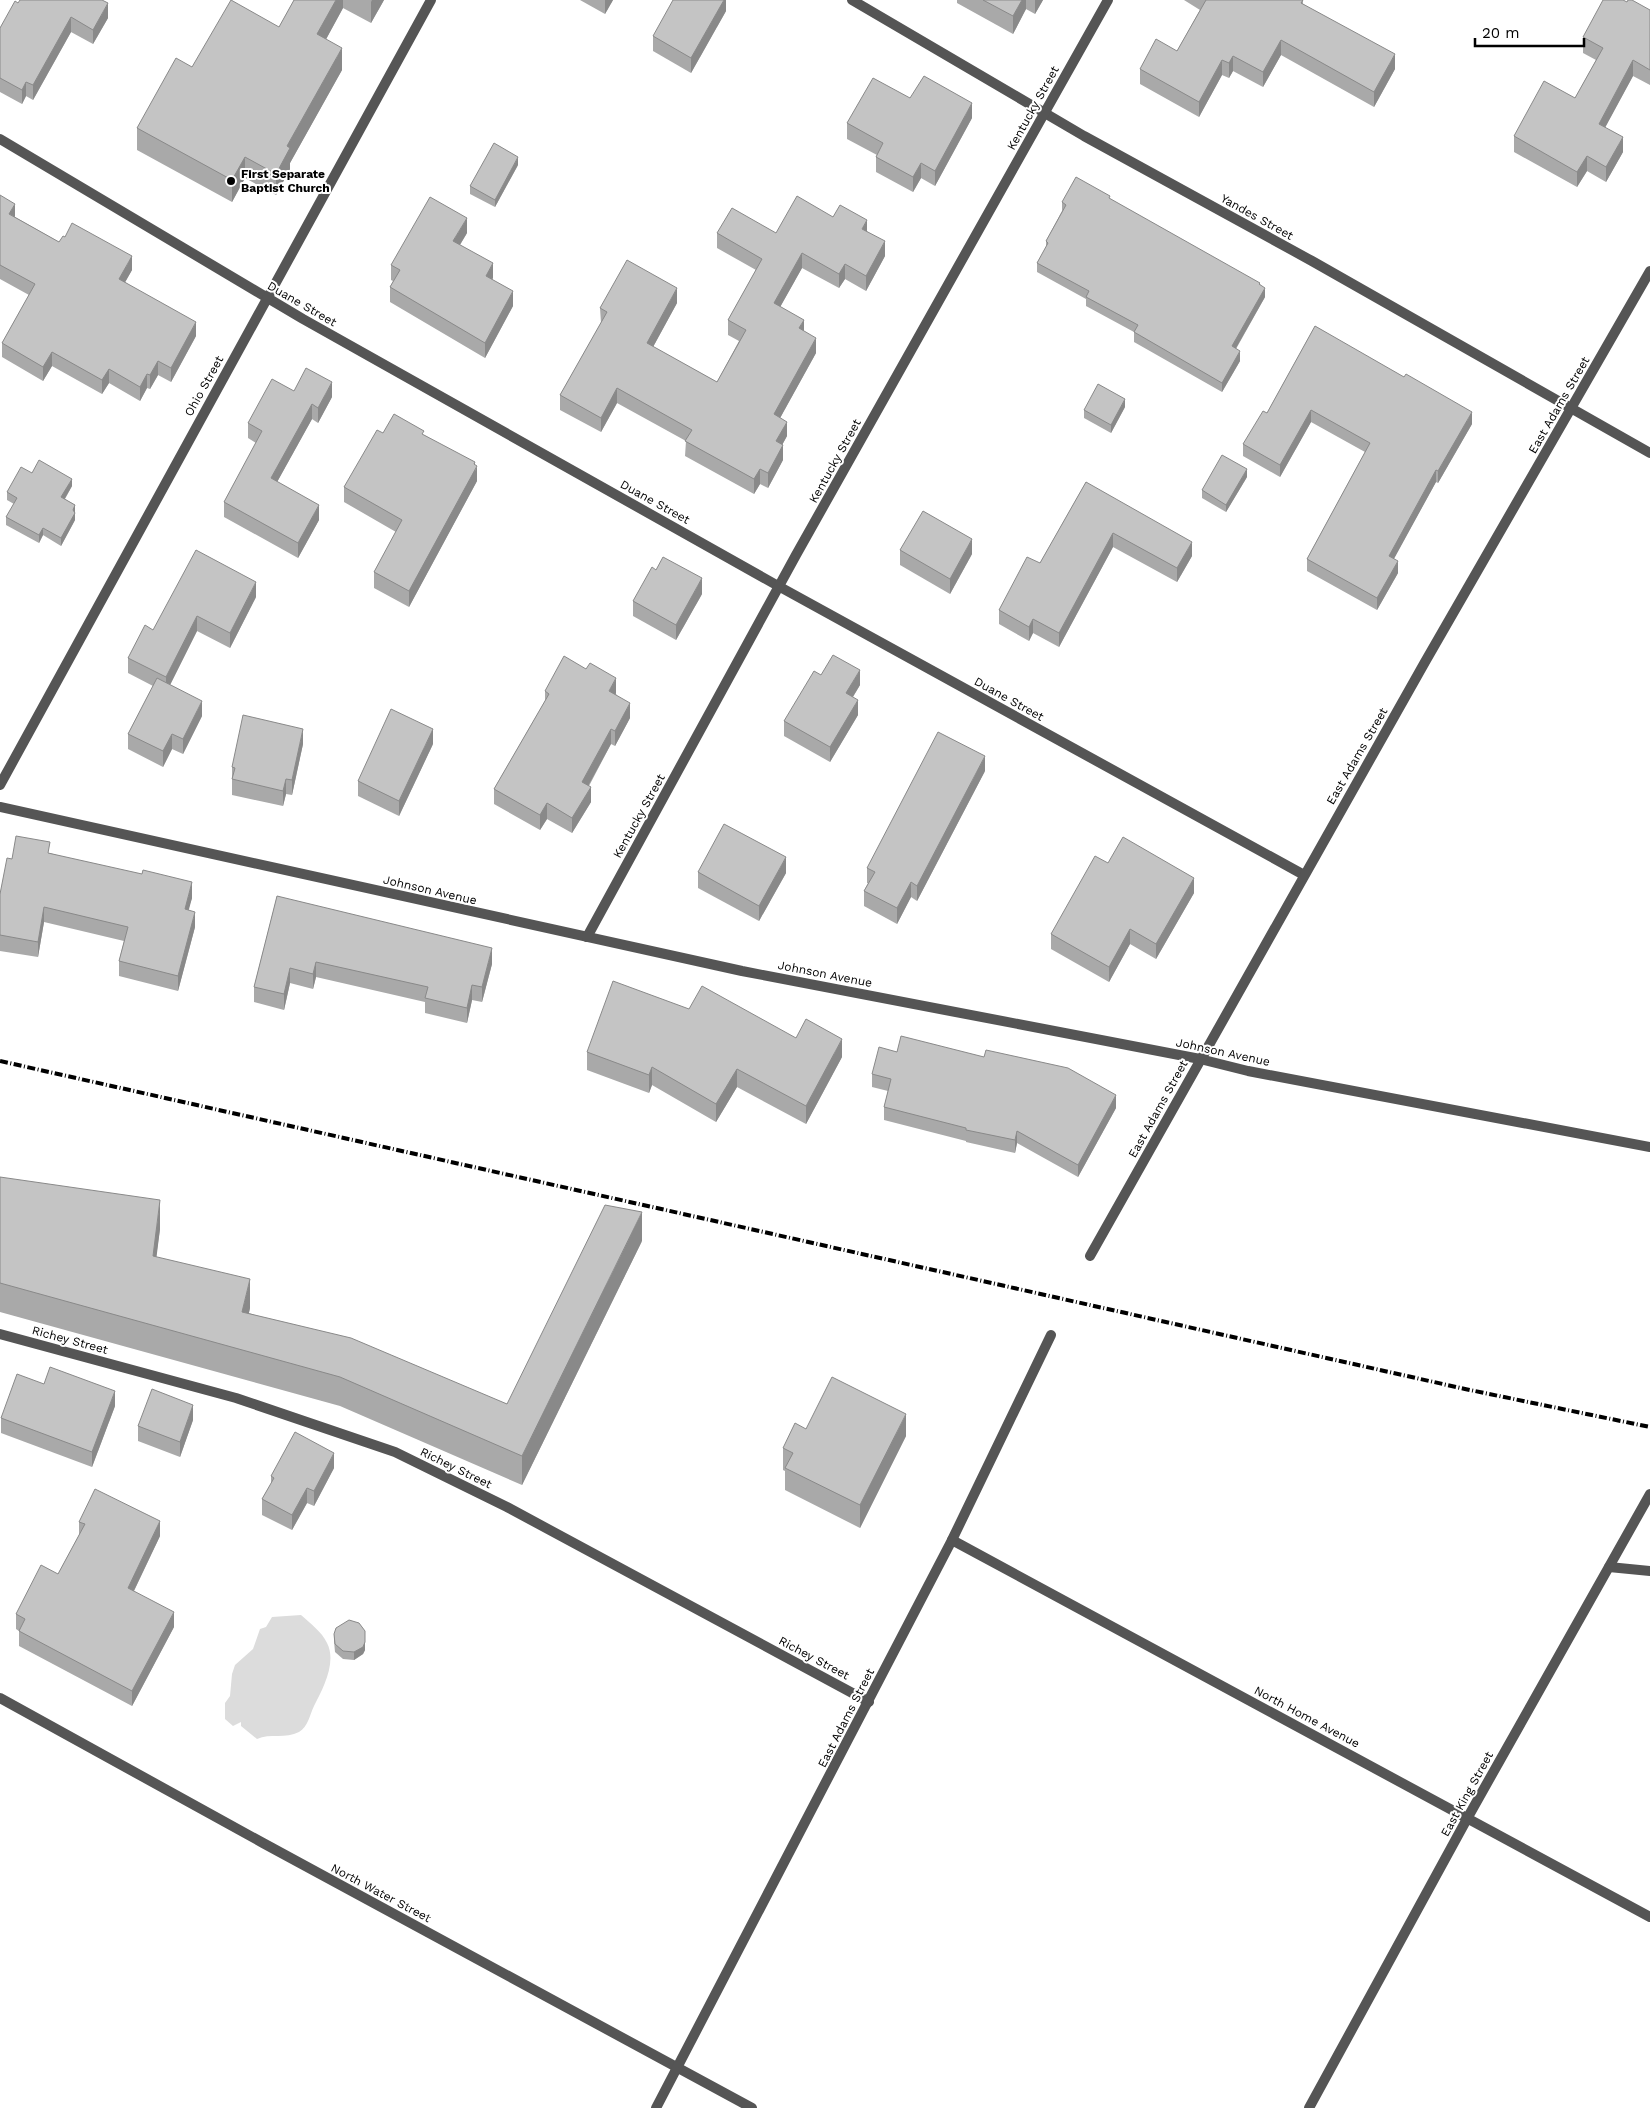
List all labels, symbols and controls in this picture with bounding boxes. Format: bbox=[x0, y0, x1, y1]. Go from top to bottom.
scale bar bbox=[1475, 15, 1584, 47]
text: 20 m bbox=[1482, 24, 1520, 42]
street label: Kentucky Street bbox=[1004, 64, 1062, 152]
place label: First Separate Baptist Church bbox=[241, 167, 330, 195]
marker: First Separate Baptist Church bbox=[225, 175, 237, 187]
street label: Yandes Street bbox=[1218, 191, 1296, 243]
street label: Duane Street bbox=[265, 279, 339, 329]
street label: Ohio Street bbox=[182, 353, 226, 419]
street label: East Adams Street bbox=[1526, 354, 1592, 456]
street label: Kentucky Street bbox=[806, 417, 864, 505]
street label: Duane Street bbox=[618, 477, 692, 527]
street label: Duane Street bbox=[972, 674, 1046, 724]
street label: East Adams Street bbox=[1324, 705, 1390, 807]
street label: Kentucky Street bbox=[610, 772, 668, 860]
street label: Johnson Avenue bbox=[382, 872, 478, 908]
street label: Johnson Avenue bbox=[777, 958, 873, 990]
street label: Johnson Avenue bbox=[1175, 1035, 1271, 1069]
street label: East Adams Street bbox=[1125, 1058, 1191, 1160]
street label: Richey Street bbox=[31, 1323, 109, 1357]
street label: Richey Street bbox=[418, 1445, 494, 1491]
street label: Richey Street bbox=[776, 1634, 852, 1682]
street label: East Adams Street bbox=[815, 1666, 877, 1770]
street label: North Home Avenue bbox=[1252, 1683, 1362, 1751]
street label: East King Street bbox=[1438, 1749, 1496, 1839]
street label: North Water Street bbox=[329, 1861, 433, 1925]

